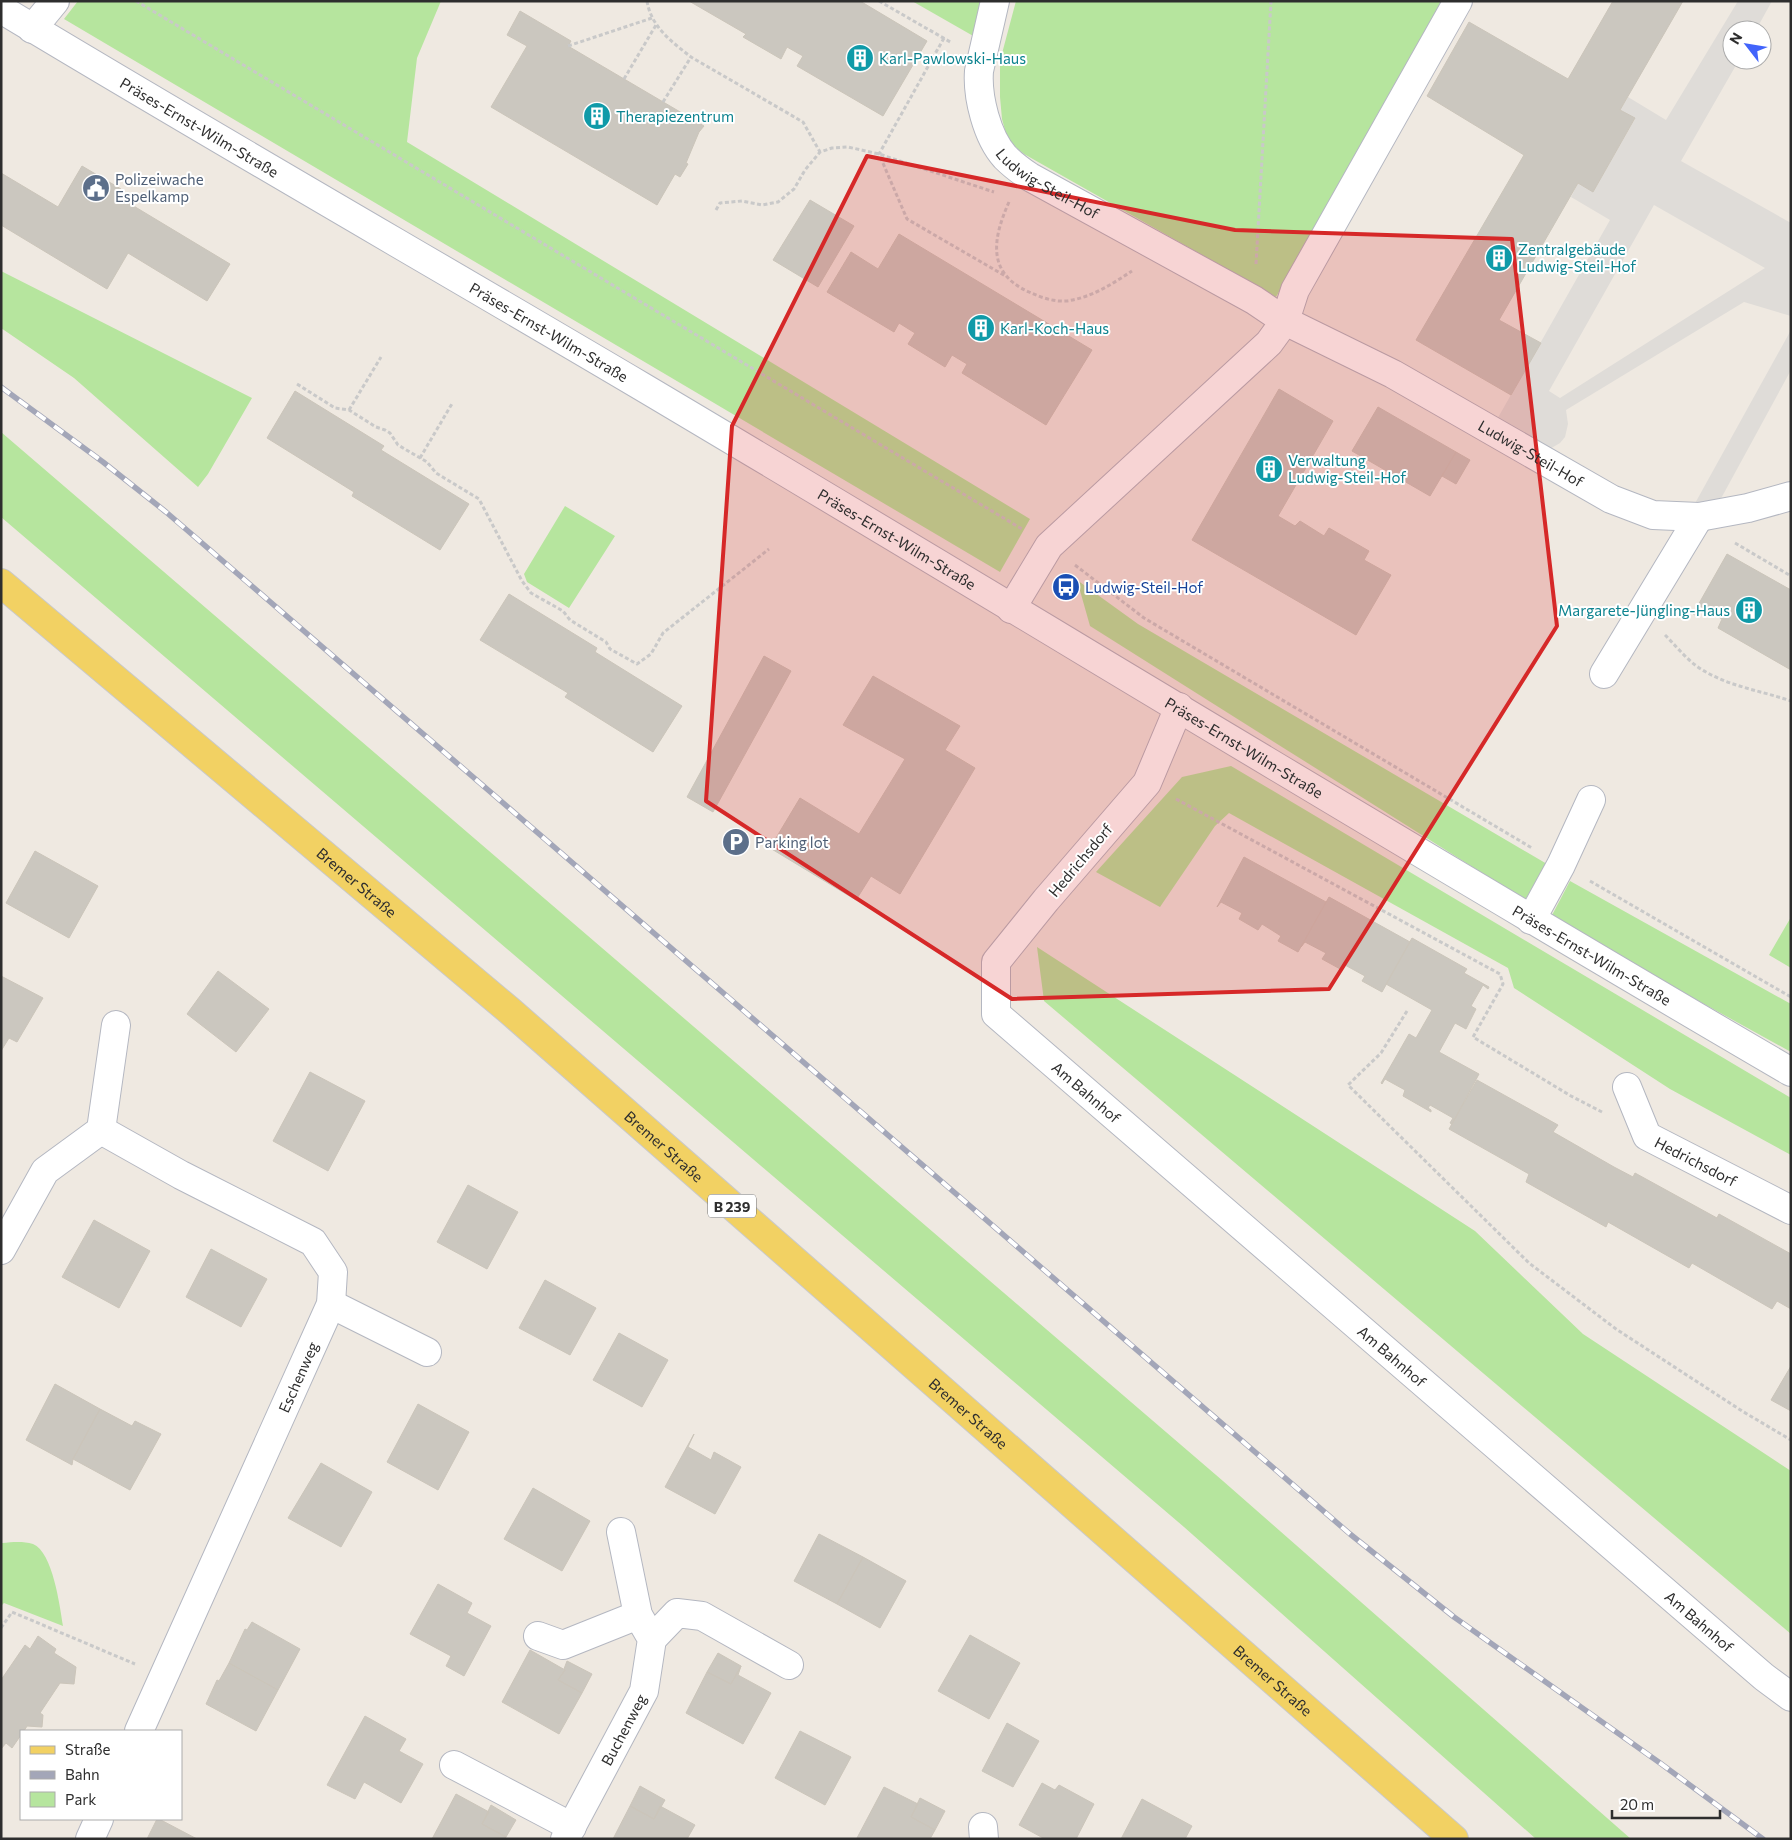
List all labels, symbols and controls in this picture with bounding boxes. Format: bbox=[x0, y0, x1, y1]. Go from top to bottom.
north arrow bbox=[1722, 20, 1772, 70]
text: N bbox=[1725, 29, 1745, 47]
building icon: Karl-Pawlowski-Haus bbox=[845, 43, 875, 73]
place label: Karl-Pawlowski-Haus bbox=[879, 49, 1026, 67]
street label: Präses-Ernst-Wilm-Straße bbox=[117, 73, 282, 181]
building icon: Therapiezentrum bbox=[582, 101, 612, 131]
place label: Therapiezentrum bbox=[616, 107, 734, 125]
street label: Ludwig-Steil-Hof bbox=[992, 145, 1102, 222]
place label: Polizeiwache Espelkamp bbox=[115, 170, 204, 205]
public building icon: Polizeiwache Espelkamp bbox=[81, 173, 111, 203]
place label: Zentralgebäude Ludwig-Steil-Hof bbox=[1518, 240, 1636, 275]
building icon: Zentralgebäude Ludwig-Steil-Hof bbox=[1484, 243, 1514, 273]
street label: Präses-Ernst-Wilm-Straße bbox=[466, 278, 632, 385]
building icon: Karl-Koch-Haus bbox=[966, 313, 996, 343]
place label: Karl-Koch-Haus bbox=[1000, 319, 1109, 337]
street label: Ludwig-Steil-Hof bbox=[1475, 416, 1587, 490]
place label: Verwaltung Ludwig-Steil-Hof bbox=[1288, 451, 1406, 486]
building icon: Verwaltung Ludwig-Steil-Hof bbox=[1254, 454, 1284, 484]
street label: Präses-Ernst-Wilm-Straße bbox=[815, 485, 979, 593]
bus stop icon: Ludwig-Steil-Hof bbox=[1051, 572, 1081, 602]
place label: Ludwig-Steil-Hof bbox=[1085, 578, 1203, 596]
building icon: Margarete-Jüngling-Haus bbox=[1734, 595, 1764, 625]
place label: Margarete-Jüngling-Haus bbox=[1558, 601, 1730, 619]
street label: Präses-Ernst-Wilm-Straße bbox=[1162, 693, 1326, 802]
street label: Hedrichsdorf bbox=[1044, 820, 1116, 900]
parking icon: Parking lot bbox=[721, 827, 751, 857]
place label: Parking lot bbox=[755, 833, 829, 851]
street label: Bremer Straße bbox=[313, 844, 401, 921]
street label: Präses-Ernst-Wilm-Straße bbox=[1510, 901, 1674, 1009]
street label: Am Bahnhof bbox=[1048, 1058, 1124, 1126]
street label: Bremer Straße bbox=[621, 1107, 707, 1186]
street label: Hedrichsdorf bbox=[1652, 1133, 1740, 1190]
road number: B 239 bbox=[708, 1194, 756, 1218]
street label: Am Bahnhof bbox=[1354, 1322, 1430, 1390]
street label: Eschenweg bbox=[274, 1339, 322, 1415]
street label: Bremer Straße bbox=[926, 1374, 1012, 1453]
street label: Am Bahnhof bbox=[1662, 1587, 1737, 1656]
street label: Bremer Straße bbox=[1230, 1641, 1316, 1720]
street label: Buchenweg bbox=[597, 1691, 650, 1768]
legend bbox=[20, 1730, 182, 1820]
text: Straße bbox=[65, 1740, 111, 1758]
text: Bahn bbox=[65, 1765, 100, 1783]
scale bar bbox=[1612, 1788, 1720, 1820]
text: Park bbox=[65, 1790, 96, 1808]
text: 20 m bbox=[1620, 1795, 1654, 1813]

